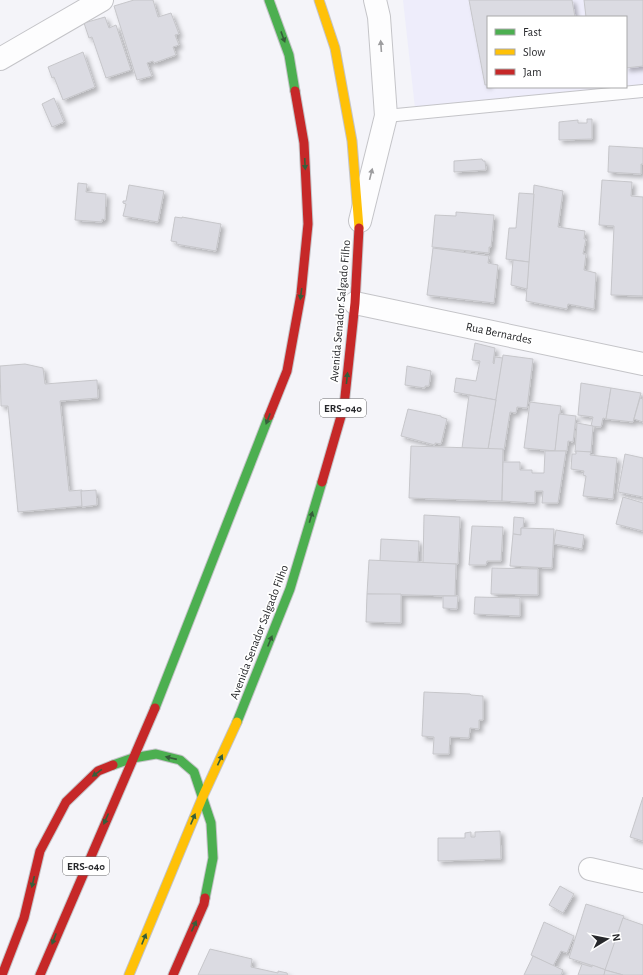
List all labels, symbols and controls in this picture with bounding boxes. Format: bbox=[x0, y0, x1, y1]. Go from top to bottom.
legend bbox=[487, 16, 627, 88]
text: Fast bbox=[523, 26, 542, 38]
one-way arrow bbox=[280, 31, 286, 43]
one-way arrow bbox=[377, 40, 384, 52]
text: Slow bbox=[523, 46, 545, 58]
text: Jam bbox=[523, 66, 542, 78]
one-way arrow bbox=[301, 158, 308, 170]
one-way arrow bbox=[369, 168, 375, 181]
street label: Avenida Senador Salgado Filho bbox=[328, 239, 352, 383]
one-way arrow bbox=[298, 288, 304, 300]
street label: Rua Bernardes bbox=[465, 320, 533, 346]
one-way arrow bbox=[343, 372, 350, 384]
road number: ERS-040 bbox=[320, 399, 366, 417]
one-way arrow bbox=[265, 413, 271, 425]
one-way arrow bbox=[308, 511, 314, 523]
street label: Avenida Senador Salgado Filho bbox=[228, 563, 290, 701]
one-way arrow bbox=[267, 634, 273, 646]
one-way arrow bbox=[165, 754, 178, 760]
one-way arrow bbox=[217, 755, 223, 766]
one-way arrow bbox=[92, 769, 103, 778]
one-way arrow bbox=[191, 812, 197, 824]
one-way arrow bbox=[103, 814, 109, 825]
road number: ERS-040 bbox=[63, 857, 109, 875]
one-way arrow bbox=[29, 876, 35, 888]
north arrow bbox=[587, 919, 627, 959]
one-way arrow bbox=[191, 921, 197, 932]
one-way arrow bbox=[141, 932, 147, 944]
one-way arrow bbox=[51, 933, 57, 945]
text: N bbox=[610, 933, 622, 942]

